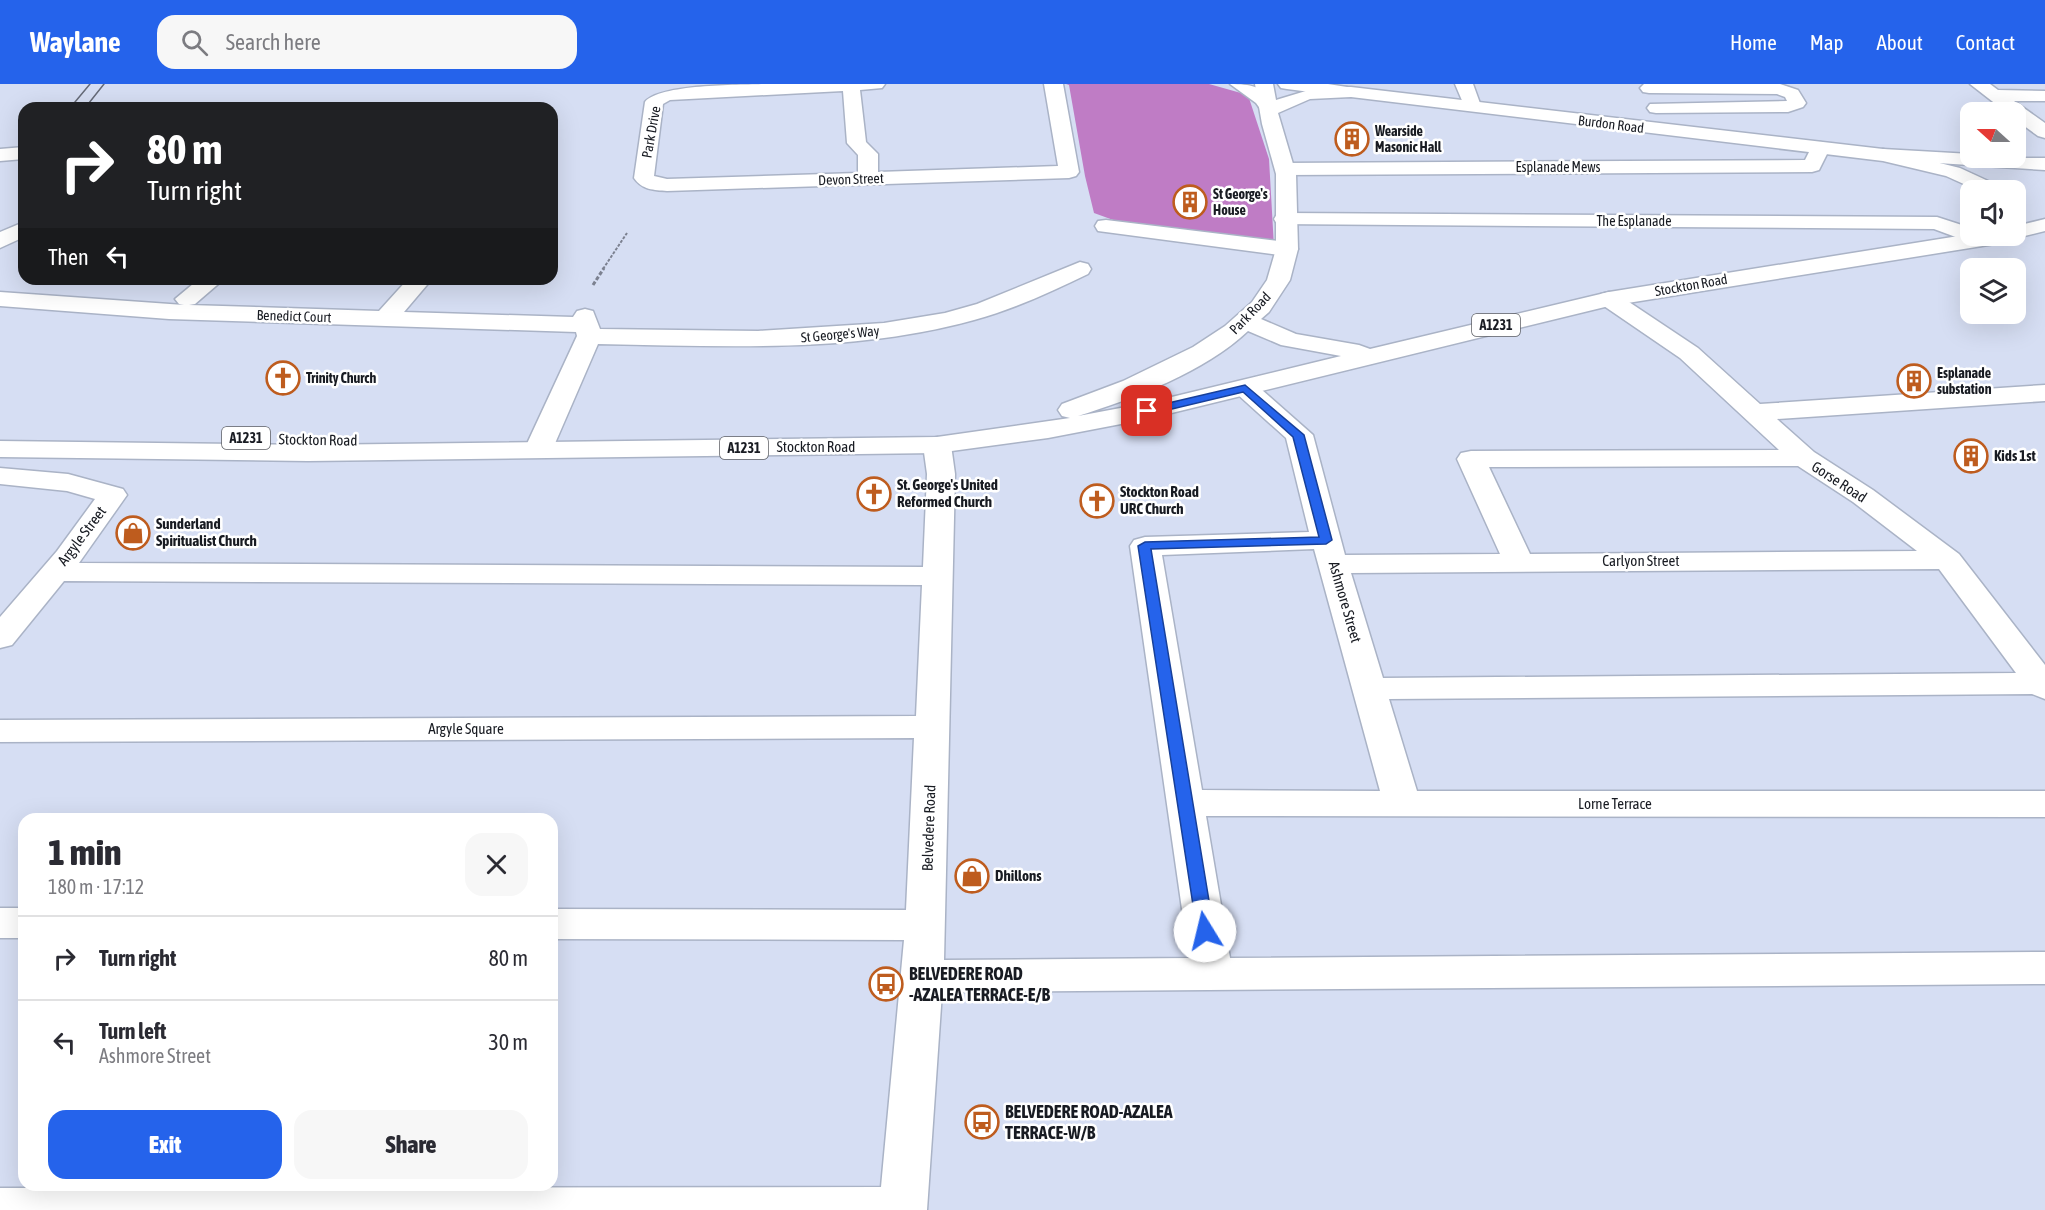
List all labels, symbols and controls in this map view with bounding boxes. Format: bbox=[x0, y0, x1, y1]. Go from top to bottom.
search box bbox=[157, 15, 577, 69]
text: Waylane bbox=[30, 26, 121, 58]
icon: search bbox=[178, 26, 211, 59]
text: Search here bbox=[226, 29, 321, 55]
text: Home bbox=[1730, 30, 1777, 54]
text: Map bbox=[1810, 30, 1844, 54]
text: About bbox=[1877, 30, 1923, 54]
text: Contact bbox=[1956, 30, 2015, 54]
north arrow bbox=[1960, 102, 2026, 168]
map controls bbox=[1960, 102, 2026, 324]
street label: Park Drive bbox=[639, 105, 663, 159]
street label: Burdon Road bbox=[1577, 112, 1645, 136]
building icon: Wearside Masonic Hall bbox=[1334, 121, 1370, 157]
place label: Wearside Masonic Hall bbox=[1374, 123, 1442, 155]
text: 80 m bbox=[147, 125, 222, 173]
icon: right bbox=[48, 126, 126, 204]
street label: Esplanade Mews bbox=[1516, 159, 1600, 175]
street label: Devon Street bbox=[818, 170, 884, 188]
text: Turn right bbox=[147, 175, 242, 206]
button: sound bbox=[1960, 180, 2026, 246]
building icon: St George's House bbox=[1172, 184, 1208, 220]
place label: St George's House bbox=[1213, 186, 1268, 218]
street label: The Esplanade bbox=[1597, 213, 1671, 229]
icon: left bbox=[101, 240, 134, 273]
text: Then bbox=[48, 244, 89, 270]
button: layers bbox=[1960, 258, 2026, 324]
street label: Stockton Road bbox=[1653, 271, 1729, 299]
street label: Park Road bbox=[1226, 289, 1274, 337]
street label: Benedict Court bbox=[256, 307, 332, 325]
road number: A1231 bbox=[1472, 314, 1520, 336]
street label: St George's Way bbox=[800, 323, 880, 345]
church icon: Trinity Church bbox=[265, 360, 301, 396]
building icon: Esplanade substation bbox=[1896, 363, 1932, 399]
place label: Esplanade substation bbox=[1937, 365, 1992, 397]
place label: Trinity Church bbox=[306, 370, 377, 386]
pin bbox=[1121, 385, 1172, 436]
icon: arrive bbox=[1130, 394, 1163, 427]
road number: A1231 bbox=[222, 427, 270, 449]
street label: Stockton Road bbox=[278, 430, 358, 449]
road number: A1231 bbox=[720, 437, 768, 459]
street label: Stockton Road bbox=[777, 438, 855, 455]
building icon: Kids 1st bbox=[1953, 438, 1989, 474]
place label: Kids 1st bbox=[1994, 447, 2037, 464]
street label: Gorse Road bbox=[1809, 458, 1870, 506]
church icon: St. George's United Reformed Church bbox=[856, 476, 892, 512]
place label: St. George's United Reformed Church bbox=[897, 476, 998, 510]
church icon: Stockton Road URC Church bbox=[1079, 483, 1115, 519]
place label: Stockton Road URC Church bbox=[1120, 483, 1199, 517]
street label: Argyle Street bbox=[54, 503, 109, 569]
shop icon: Sunderland Spiritualist Church bbox=[115, 515, 151, 551]
place label: Sunderland Spiritualist Church bbox=[156, 515, 257, 549]
street label: Carlyon Street bbox=[1602, 552, 1680, 569]
street label: Ashmore Street bbox=[1326, 559, 1365, 645]
street label: Argyle Square bbox=[428, 720, 504, 737]
street label: Belvedere Road bbox=[918, 785, 939, 871]
street label: Lorne Terrace bbox=[1578, 795, 1652, 812]
text: 1 min bbox=[48, 831, 122, 873]
button: close bbox=[465, 833, 528, 896]
shop icon: Dhillons bbox=[954, 858, 990, 894]
place label: Dhillons bbox=[995, 867, 1042, 884]
text: 180 m · 17:12 bbox=[48, 875, 144, 898]
position arrow bbox=[1173, 899, 1237, 963]
icon: right bbox=[48, 942, 81, 975]
text: Turn right bbox=[99, 945, 176, 971]
text: 80 m bbox=[488, 945, 528, 971]
place label: BELVEDERE ROAD -AZALEA TERRACE-E/B bbox=[909, 963, 1051, 1005]
bus stop icon: BELVEDERE ROAD -AZALEA TERRACE-E/B bbox=[868, 966, 904, 1002]
text: Turn left bbox=[99, 1018, 166, 1044]
icon: left bbox=[48, 1026, 81, 1059]
text: 30 m bbox=[488, 1029, 528, 1055]
text: Ashmore Street bbox=[99, 1044, 211, 1067]
place label: BELVEDERE ROAD-AZALEA TERRACE-W/B bbox=[1005, 1101, 1173, 1143]
bus stop icon: BELVEDERE ROAD-AZALEA TERRACE-W/B bbox=[964, 1104, 1000, 1140]
button: Exit bbox=[48, 1110, 282, 1179]
button: Share bbox=[294, 1110, 528, 1179]

